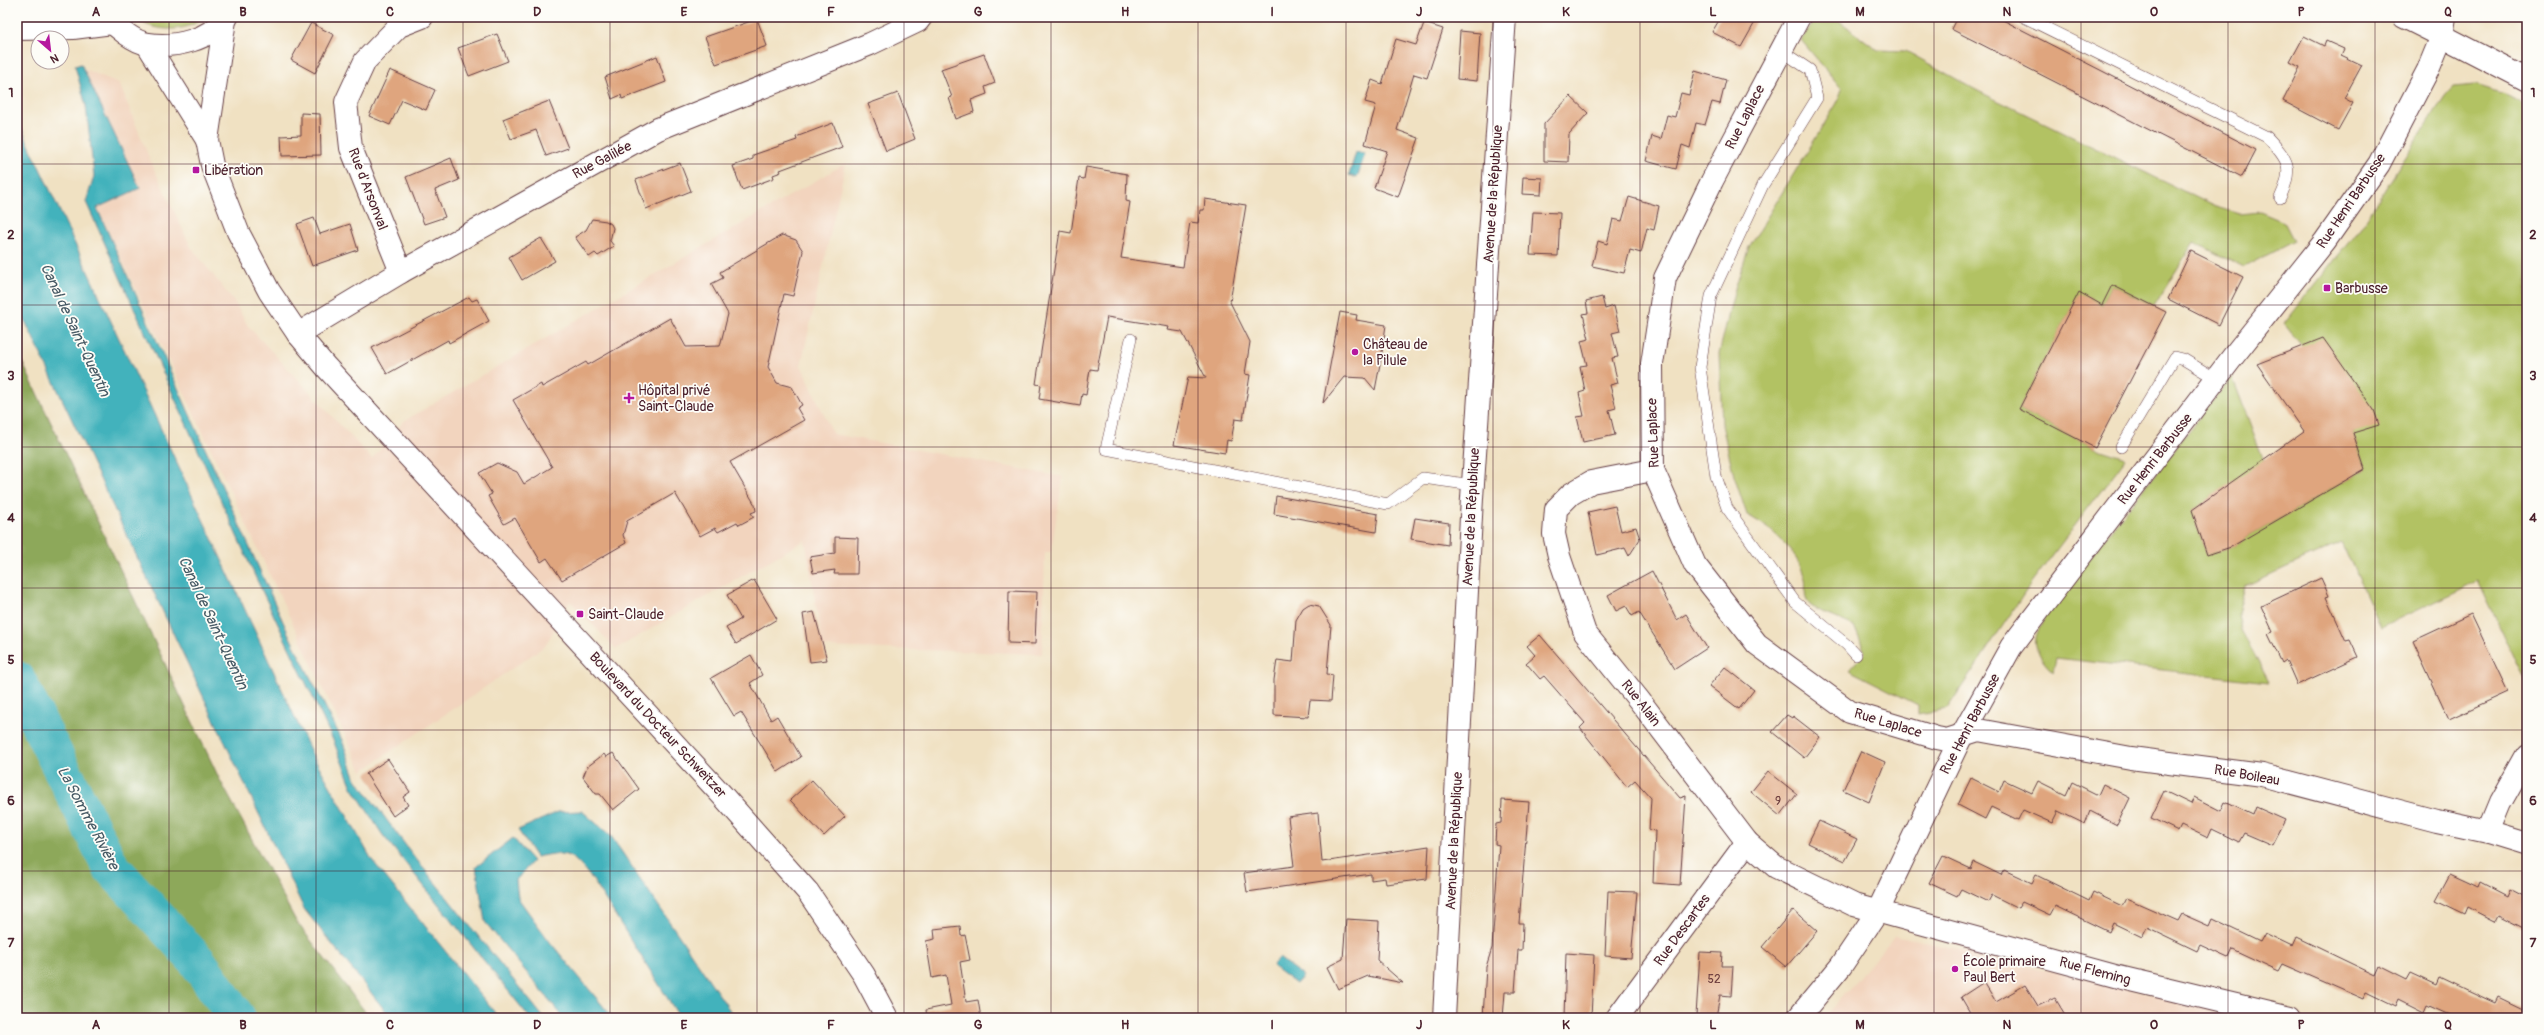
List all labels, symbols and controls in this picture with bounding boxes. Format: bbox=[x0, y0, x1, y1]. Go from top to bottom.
text: A bbox=[92, 4, 101, 20]
text: B bbox=[239, 4, 247, 20]
text: C bbox=[386, 4, 394, 20]
text: D bbox=[533, 4, 541, 20]
text: E bbox=[681, 4, 688, 20]
text: F bbox=[827, 4, 835, 20]
text: G bbox=[974, 4, 983, 20]
text: H bbox=[1121, 4, 1129, 20]
text: I bbox=[1270, 4, 1274, 20]
text: J bbox=[1416, 4, 1422, 20]
text: K bbox=[1562, 4, 1570, 20]
text: L bbox=[1709, 4, 1717, 20]
text: M bbox=[1855, 4, 1865, 20]
text: N bbox=[2003, 4, 2012, 20]
text: O bbox=[2150, 4, 2159, 20]
text: P bbox=[2297, 4, 2305, 20]
text: Q bbox=[2444, 4, 2452, 20]
north arrow bbox=[30, 30, 70, 70]
text: N bbox=[48, 51, 61, 66]
street label: Rue Laplace bbox=[1722, 82, 1768, 152]
text: 1 bbox=[8, 85, 14, 101]
text: 1 bbox=[2530, 85, 2536, 101]
street label: Avenue de la République bbox=[1480, 124, 1506, 264]
street label: Rue Galilée bbox=[570, 137, 634, 183]
street label: Rue d'Arsonval bbox=[345, 146, 391, 232]
street label: Rue Henri Barbusse bbox=[2313, 150, 2389, 252]
place label: Libération bbox=[204, 162, 263, 179]
marker: Libération bbox=[191, 165, 201, 175]
text: 2 bbox=[7, 227, 15, 243]
text: 2 bbox=[2529, 227, 2537, 243]
water label: Canal de Saint-Quentin bbox=[36, 261, 115, 401]
place label: Barbusse bbox=[2335, 280, 2388, 297]
marker: Barbusse bbox=[2322, 283, 2332, 293]
place label: Château de la Pilule bbox=[1363, 336, 1428, 369]
marker: Château de la Pilule bbox=[1350, 347, 1360, 357]
text: 3 bbox=[7, 368, 15, 384]
text: 3 bbox=[2529, 368, 2537, 384]
place label: Hôpital privé Saint-Claude bbox=[638, 382, 714, 415]
marker: Hôpital privé Saint-Claude bbox=[623, 392, 635, 404]
street label: Rue Laplace bbox=[1643, 398, 1663, 468]
street label: Rue Henri Barbusse bbox=[2114, 410, 2196, 508]
street label: Avenue de la République bbox=[1459, 447, 1483, 586]
text: 4 bbox=[7, 510, 15, 526]
text: 4 bbox=[2529, 510, 2537, 526]
water label: Canal de Saint-Quentin bbox=[174, 554, 253, 694]
place label: Saint-Claude bbox=[588, 606, 664, 623]
marker: Saint-Claude bbox=[575, 609, 585, 619]
street label: Boulevard du Docteur Schweitzer bbox=[586, 648, 730, 802]
text: 5 bbox=[7, 652, 15, 668]
text: 5 bbox=[2529, 652, 2537, 668]
street label: Rue Henri Barbusse bbox=[1936, 671, 2004, 777]
street label: Rue Alain bbox=[1618, 676, 1664, 730]
street label: Rue Laplace bbox=[1852, 705, 1924, 741]
street label: Rue Boileau bbox=[2213, 761, 2281, 789]
water label: La Somme Rivière bbox=[53, 763, 124, 874]
street label: Avenue de la République bbox=[1442, 771, 1466, 910]
text: 6 bbox=[7, 793, 15, 809]
text: 6 bbox=[2529, 793, 2537, 809]
house number: 9 bbox=[1775, 794, 1781, 809]
street label: Rue Descartes bbox=[1650, 890, 1714, 969]
text: 7 bbox=[8, 935, 15, 951]
text: 7 bbox=[2530, 935, 2537, 951]
place label: École primaire Paul Bert bbox=[1963, 952, 2046, 986]
street label: Rue Fleming bbox=[2057, 953, 2133, 989]
marker: École primaire Paul Bert bbox=[1950, 964, 1960, 974]
house number: 52 bbox=[1707, 972, 1721, 987]
text: A bbox=[92, 1017, 101, 1033]
text: B bbox=[239, 1017, 247, 1033]
text: C bbox=[386, 1017, 394, 1033]
text: D bbox=[533, 1017, 541, 1033]
text: E bbox=[681, 1017, 688, 1033]
text: F bbox=[827, 1017, 835, 1033]
text: G bbox=[974, 1017, 983, 1033]
text: H bbox=[1121, 1017, 1129, 1033]
text: I bbox=[1270, 1017, 1274, 1033]
text: J bbox=[1416, 1017, 1422, 1033]
text: K bbox=[1562, 1017, 1570, 1033]
text: L bbox=[1709, 1017, 1717, 1033]
text: M bbox=[1855, 1017, 1865, 1033]
text: N bbox=[2003, 1017, 2012, 1033]
text: O bbox=[2150, 1017, 2159, 1033]
text: P bbox=[2297, 1017, 2305, 1033]
text: Q bbox=[2444, 1017, 2452, 1033]

